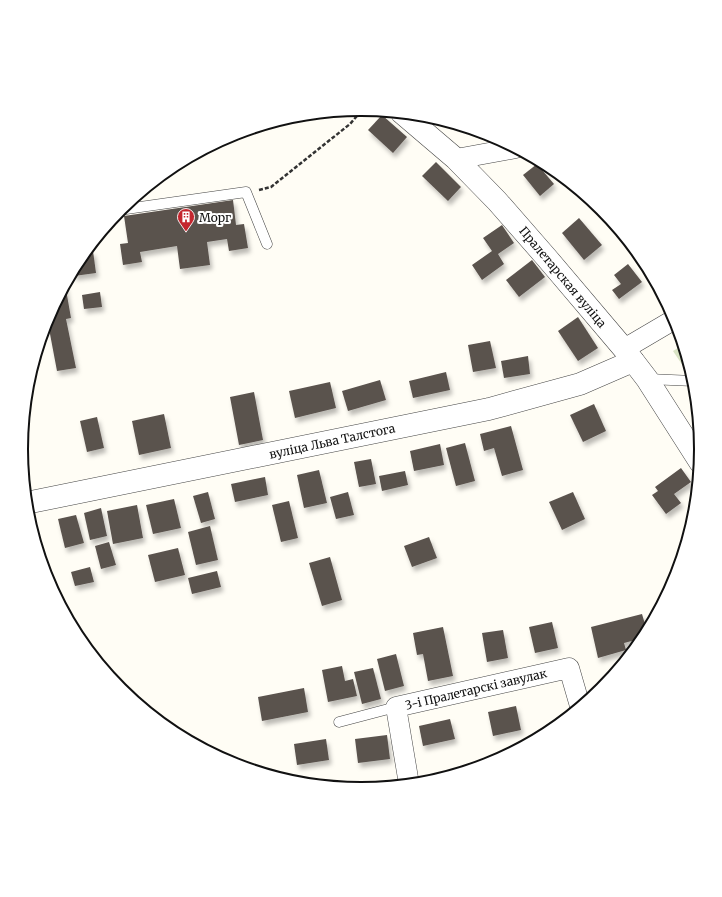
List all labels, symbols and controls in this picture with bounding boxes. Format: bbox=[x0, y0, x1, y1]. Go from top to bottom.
building icon: Морг bbox=[176, 207, 196, 232]
place label: Морг bbox=[199, 210, 231, 225]
street label: Пралетарская вуліца bbox=[516, 223, 610, 331]
street label: вуліца Льва Талстога bbox=[268, 420, 397, 462]
street label: 3-і Пралетарскі завулак bbox=[404, 665, 549, 713]

